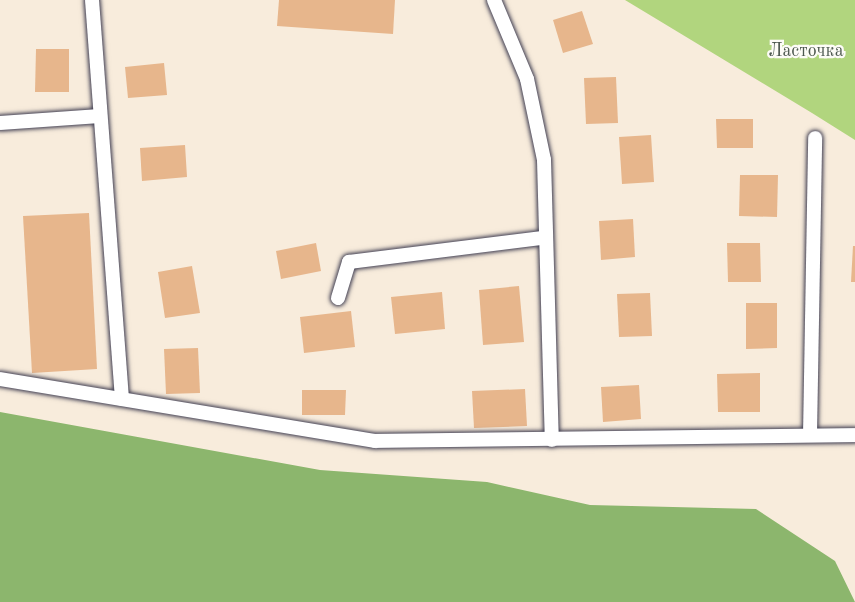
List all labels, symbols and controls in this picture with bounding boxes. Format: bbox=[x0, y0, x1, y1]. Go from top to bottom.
park label: Ласточка bbox=[768, 40, 844, 62]

